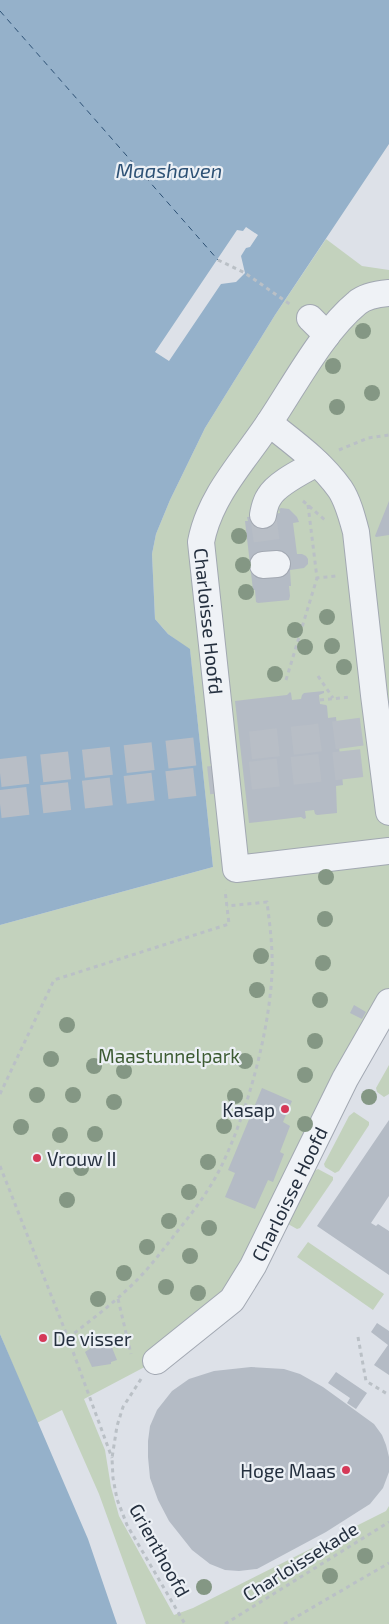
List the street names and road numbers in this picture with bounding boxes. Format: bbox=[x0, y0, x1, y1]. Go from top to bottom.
street label: Charloisse Hoofd bbox=[190, 547, 229, 695]
street label: Charloisse Hoofd bbox=[246, 1123, 331, 1265]
street label: Grienthoofd bbox=[125, 1499, 195, 1601]
street label: Charloissekade bbox=[238, 1516, 362, 1606]

